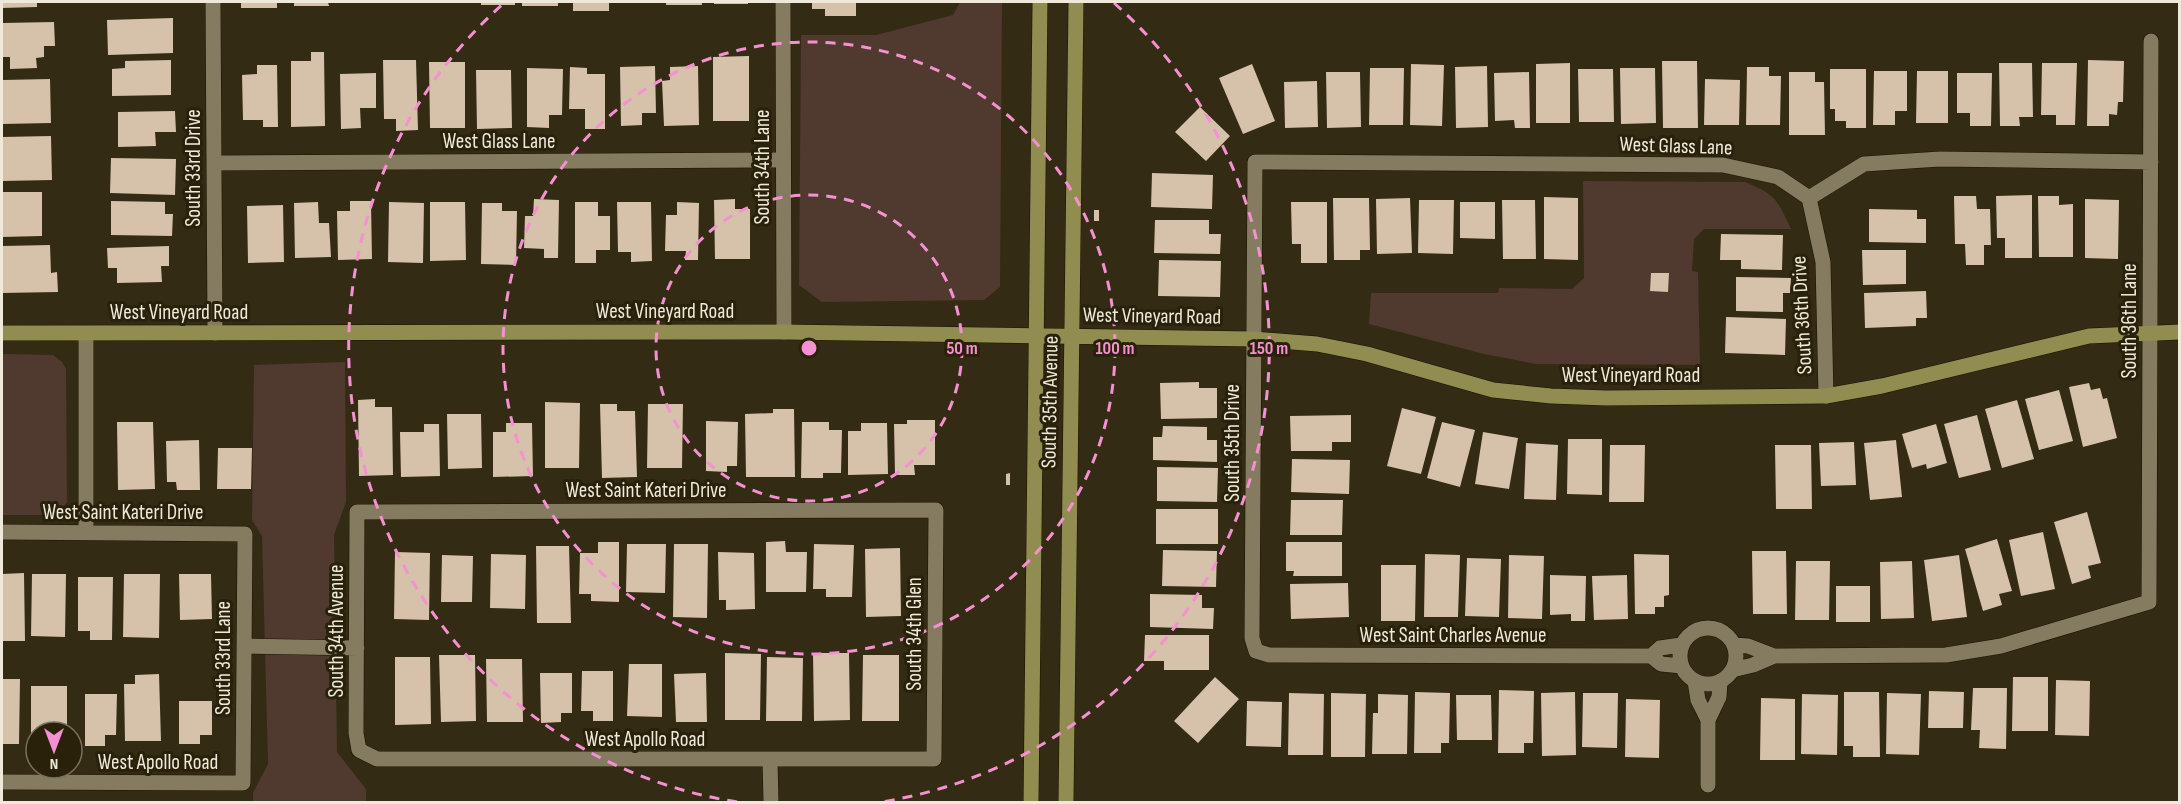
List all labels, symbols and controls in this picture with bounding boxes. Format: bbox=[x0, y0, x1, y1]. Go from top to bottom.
street label: South 33rd Drive bbox=[181, 109, 206, 227]
street label: South 34th Lane bbox=[750, 110, 775, 224]
street label: West Glass Lane bbox=[442, 129, 556, 154]
street label: West Glass Lane bbox=[1619, 132, 1733, 160]
street label: South 36th Drive bbox=[1786, 255, 1818, 375]
street label: South 36th Lane bbox=[2117, 263, 2142, 379]
street label: West Vineyard Road bbox=[596, 299, 734, 324]
street label: West Vineyard Road bbox=[110, 300, 248, 325]
street label: West Vineyard Road bbox=[1083, 302, 1221, 330]
street label: South 35th Avenue bbox=[1036, 336, 1064, 468]
centre of rings bbox=[799, 338, 819, 358]
text: 50 m bbox=[946, 338, 978, 359]
text: 100 m bbox=[1096, 338, 1135, 359]
text: 150 m bbox=[1250, 338, 1288, 359]
street label: West Vineyard Road bbox=[1562, 363, 1700, 388]
street label: South 35th Drive bbox=[1220, 384, 1245, 502]
street label: West Saint Kateri Drive bbox=[566, 478, 727, 503]
street label: West Saint Kateri Drive bbox=[43, 500, 204, 525]
street label: South 34th Avenue bbox=[324, 565, 349, 697]
street label: South 34th Glen bbox=[902, 577, 927, 691]
street label: South 33rd Lane bbox=[211, 601, 236, 715]
street label: West Saint Charles Avenue bbox=[1360, 623, 1546, 648]
north arrow bbox=[24, 720, 84, 780]
street label: West Apollo Road bbox=[585, 727, 705, 752]
street label: West Apollo Road bbox=[98, 750, 218, 775]
text: N bbox=[50, 754, 58, 773]

